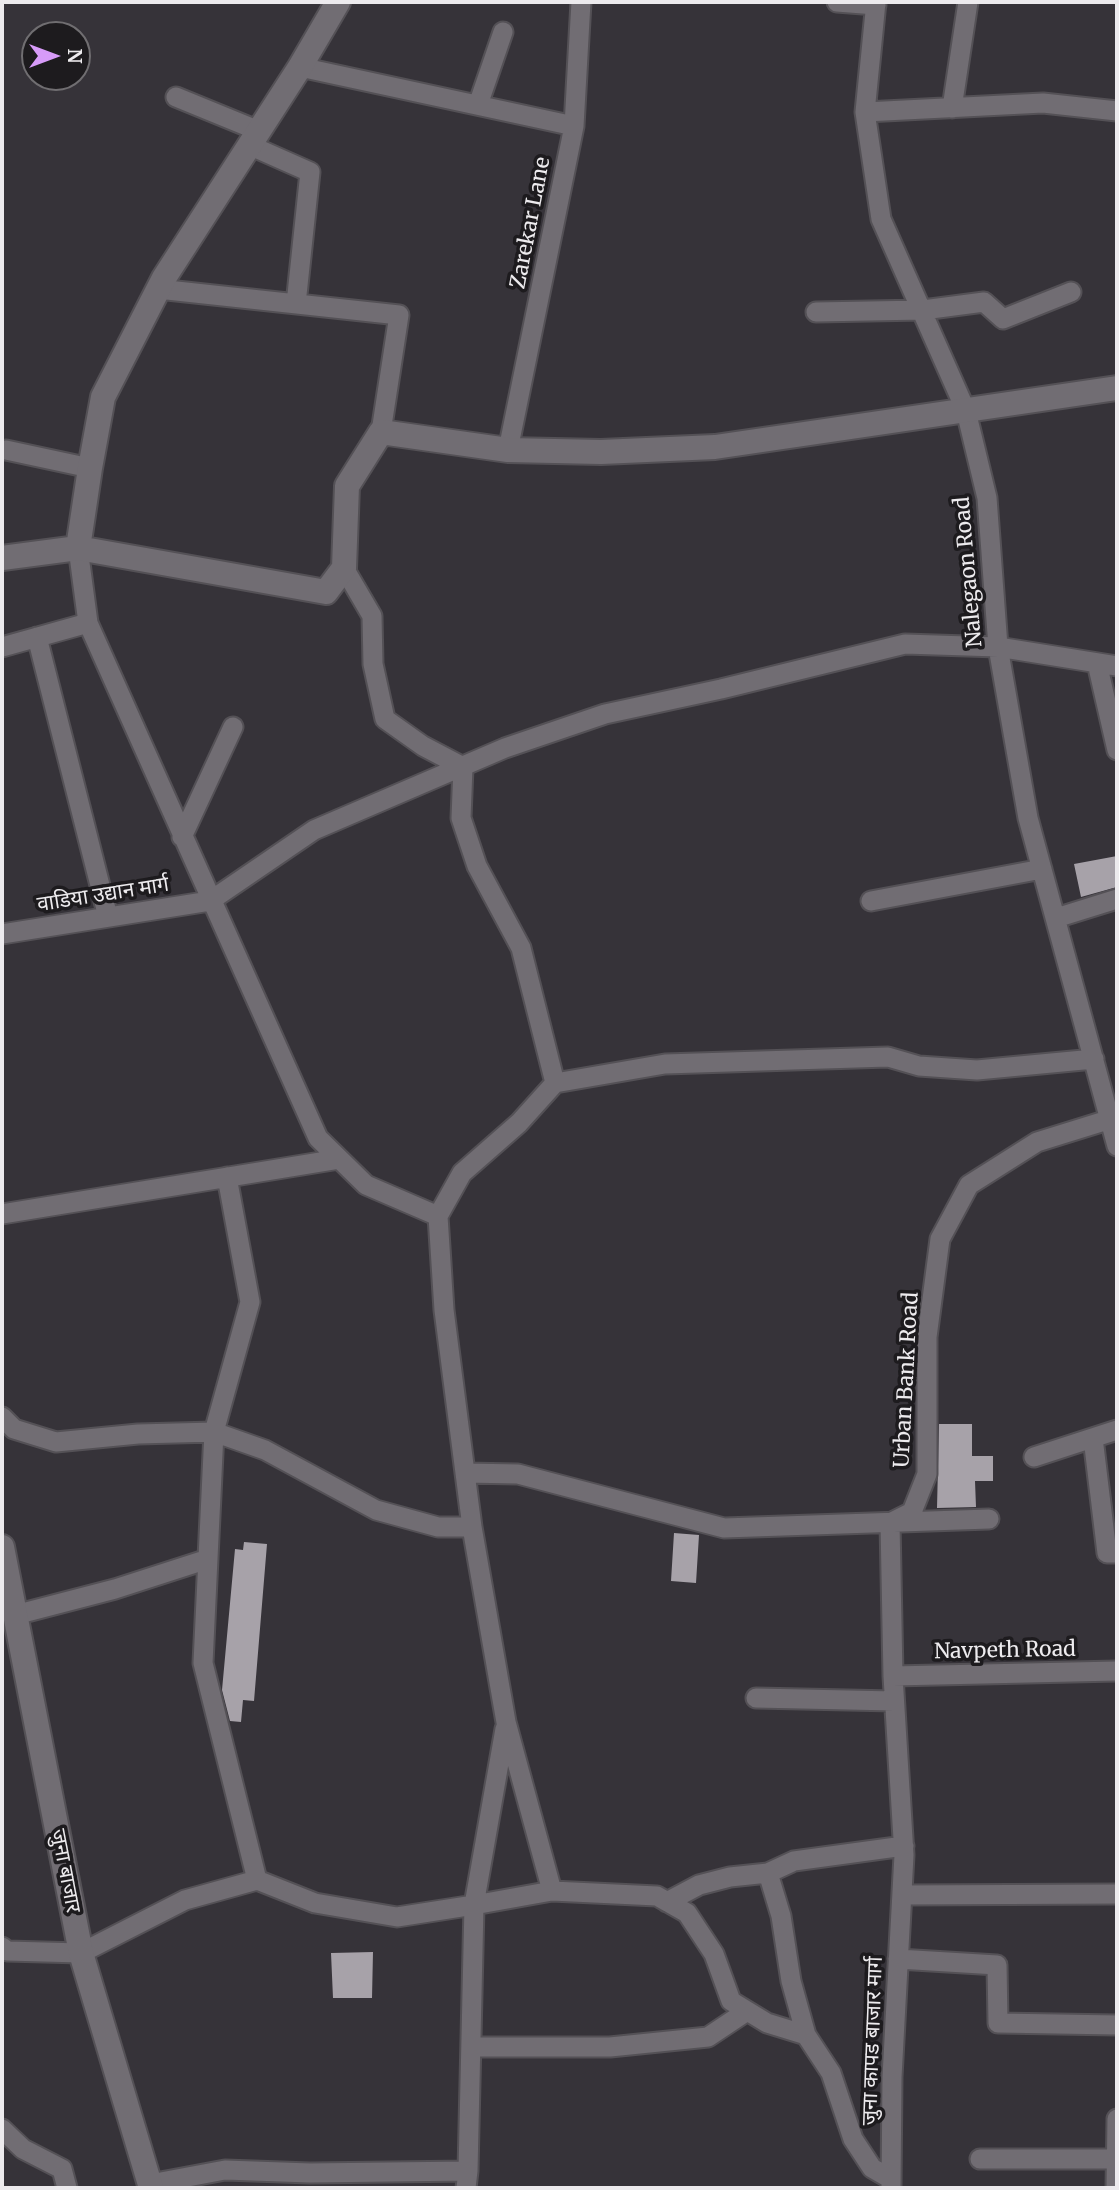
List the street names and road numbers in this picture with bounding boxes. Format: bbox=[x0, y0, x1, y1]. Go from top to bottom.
street label: Zarekar Lane bbox=[506, 155, 556, 291]
street label: Nalegaon Road bbox=[950, 496, 988, 648]
street label: वाडिया उद्यान मार्ग bbox=[35, 872, 171, 918]
street label: Urban Bank Road bbox=[890, 1291, 924, 1469]
street label: Navpeth Road bbox=[934, 1637, 1076, 1665]
street label: जुना बाजार bbox=[45, 1827, 85, 1915]
street label: जुना कापड बाजार मार्ग bbox=[857, 1956, 889, 2126]

